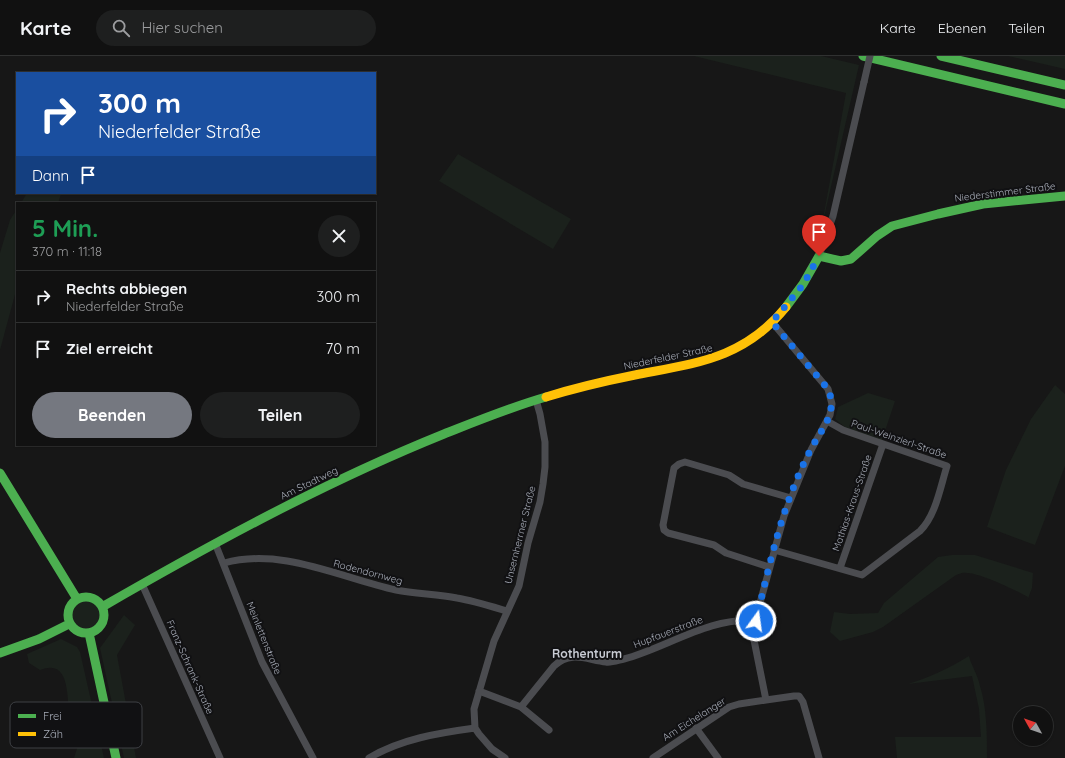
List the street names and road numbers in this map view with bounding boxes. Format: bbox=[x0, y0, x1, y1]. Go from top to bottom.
street label: Niederstimmer Straße bbox=[954, 179, 1057, 205]
street label: Niederfelder Straße bbox=[622, 341, 714, 373]
street label: Paul-Weinzierl-Straße bbox=[850, 417, 949, 462]
street label: Mathias-Kraus-Straße bbox=[829, 453, 875, 553]
street label: Am Stadtweg bbox=[278, 463, 340, 503]
street label: Unsernherrner Straße bbox=[502, 484, 539, 585]
street label: Rodendornweg bbox=[332, 556, 404, 588]
street label: Meinlettenstraße bbox=[243, 600, 285, 677]
street label: Hupfauerstraße bbox=[631, 613, 705, 651]
street label: Franz-Schrank-Straße bbox=[163, 618, 217, 716]
street label: Am Eichelanger bbox=[660, 694, 728, 744]

